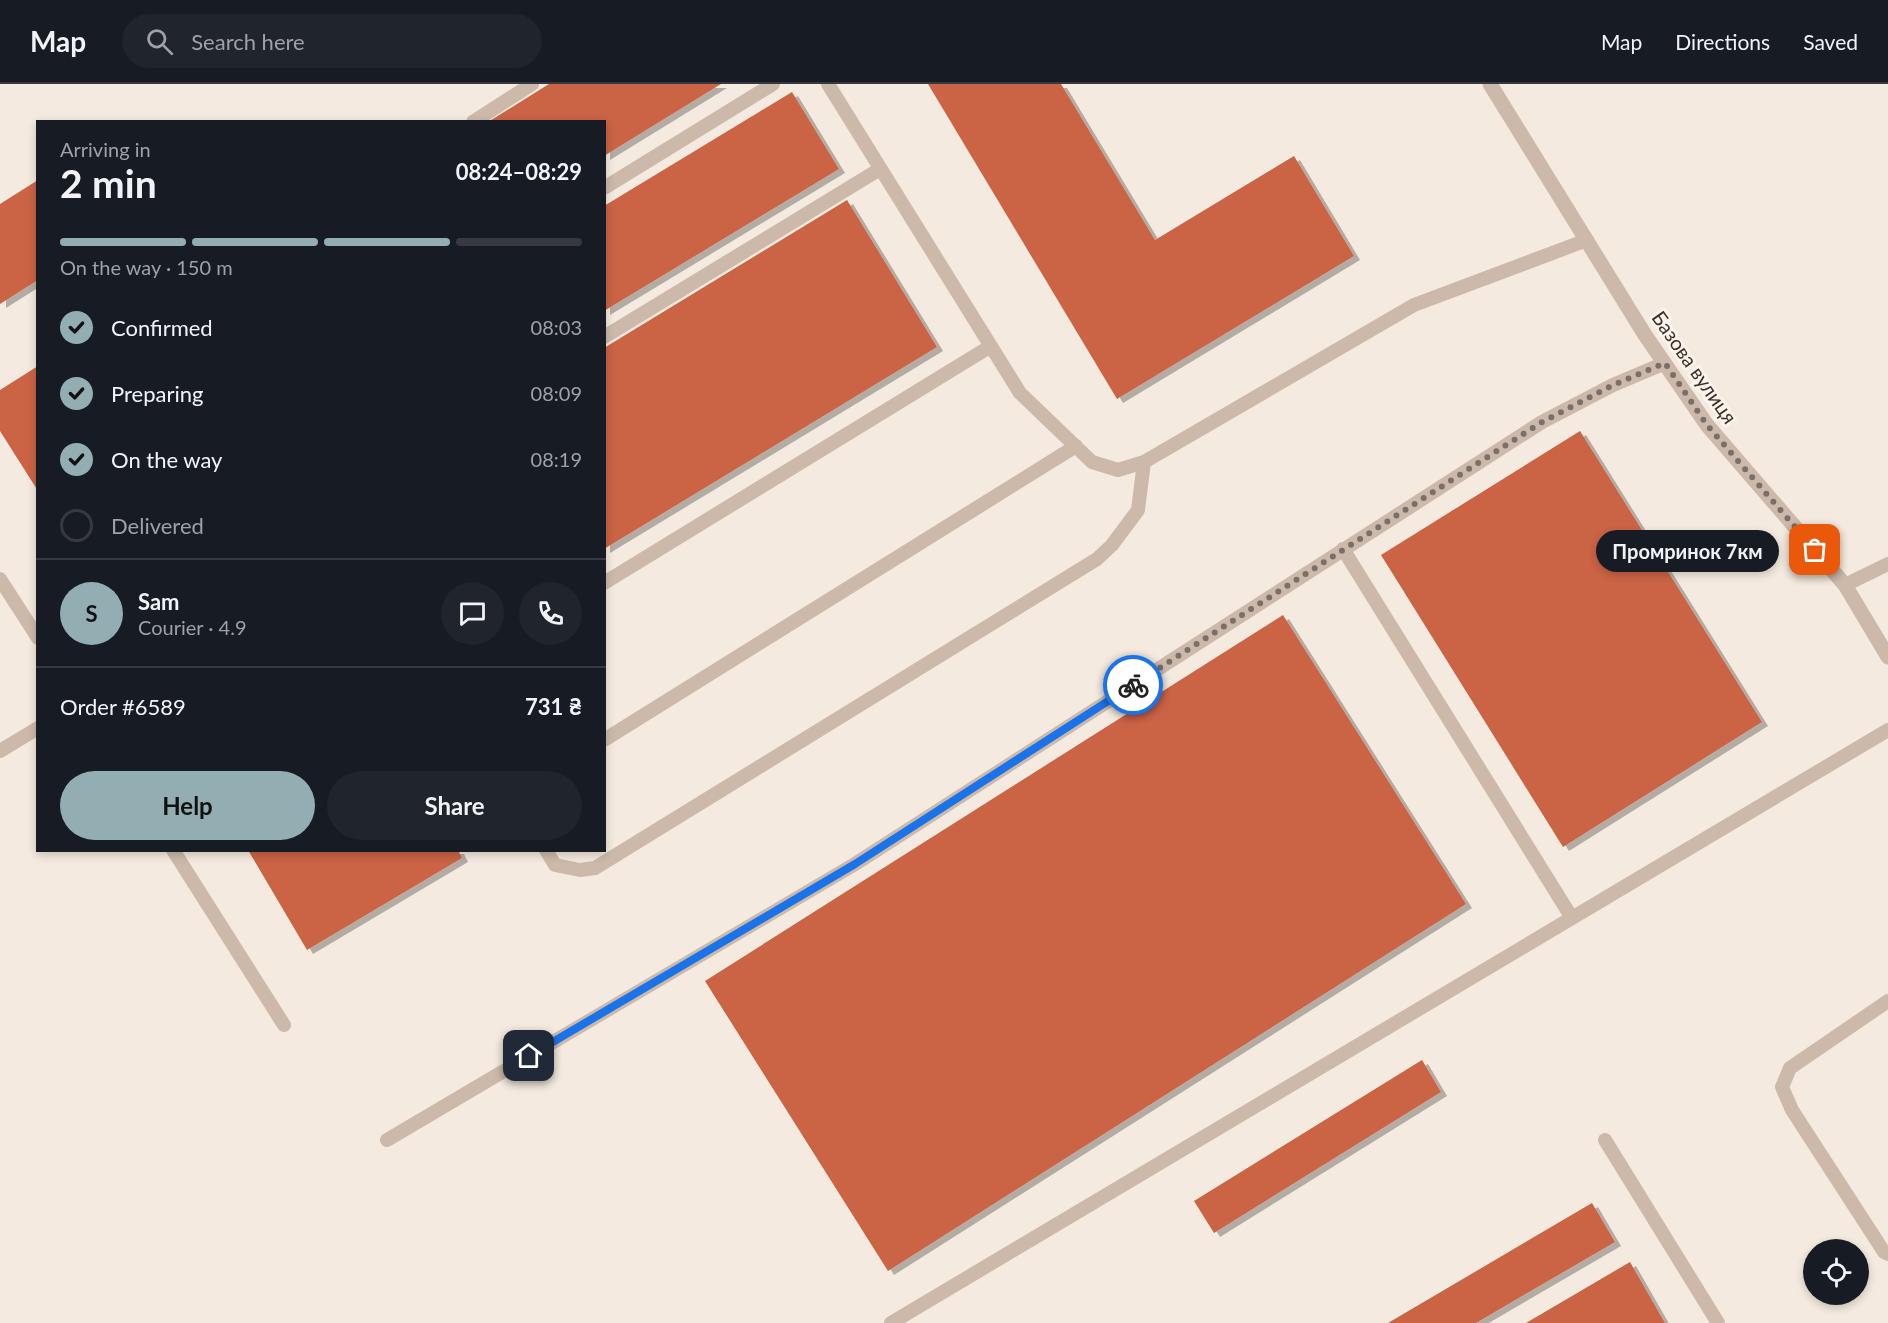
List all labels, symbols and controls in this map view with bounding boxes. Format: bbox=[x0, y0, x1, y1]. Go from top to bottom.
search box bbox=[122, 14, 542, 68]
text: Map bbox=[30, 24, 86, 58]
icon: search bbox=[143, 25, 176, 58]
text: Search here bbox=[191, 28, 305, 55]
text: Map bbox=[1601, 29, 1642, 54]
text: Directions bbox=[1675, 29, 1770, 54]
text: Saved bbox=[1803, 29, 1858, 54]
text: Arriving in bbox=[60, 137, 151, 161]
text: 08:24–08:29 bbox=[456, 158, 582, 185]
text: 2 min bbox=[60, 160, 157, 206]
text: On the way · 150 m bbox=[60, 255, 233, 279]
street label: Базова вулиця bbox=[1647, 306, 1743, 428]
icon: check bbox=[60, 311, 93, 344]
text: Confirmed bbox=[111, 314, 213, 341]
text: 08:03 bbox=[531, 315, 582, 339]
icon: check bbox=[60, 377, 93, 410]
text: Preparing bbox=[111, 380, 203, 407]
text: 08:09 bbox=[531, 381, 582, 405]
icon: check bbox=[60, 443, 93, 476]
text: On the way bbox=[111, 446, 222, 473]
text: 08:19 bbox=[531, 447, 582, 471]
text: Delivered bbox=[111, 512, 204, 539]
pin bbox=[1789, 524, 1840, 575]
callout: Промринок 7км bbox=[1596, 529, 1779, 571]
icon: bag bbox=[1798, 533, 1831, 566]
text: Промринок 7км bbox=[1612, 539, 1763, 563]
button: chat bbox=[441, 582, 504, 645]
button: phone bbox=[519, 582, 582, 645]
text: Sam bbox=[138, 588, 180, 615]
text: S bbox=[85, 600, 98, 627]
text: Courier · 4.9 bbox=[138, 615, 247, 639]
courier bbox=[1103, 655, 1163, 715]
icon: bike bbox=[1117, 669, 1150, 702]
text: Order #6589 bbox=[60, 693, 186, 720]
text: 731 ₴ bbox=[525, 693, 582, 720]
button: Help bbox=[60, 771, 315, 840]
button: Share bbox=[327, 771, 582, 840]
pin bbox=[503, 1030, 554, 1081]
icon: home bbox=[512, 1039, 545, 1072]
map controls bbox=[1803, 1239, 1869, 1305]
button: locate bbox=[1803, 1239, 1869, 1305]

